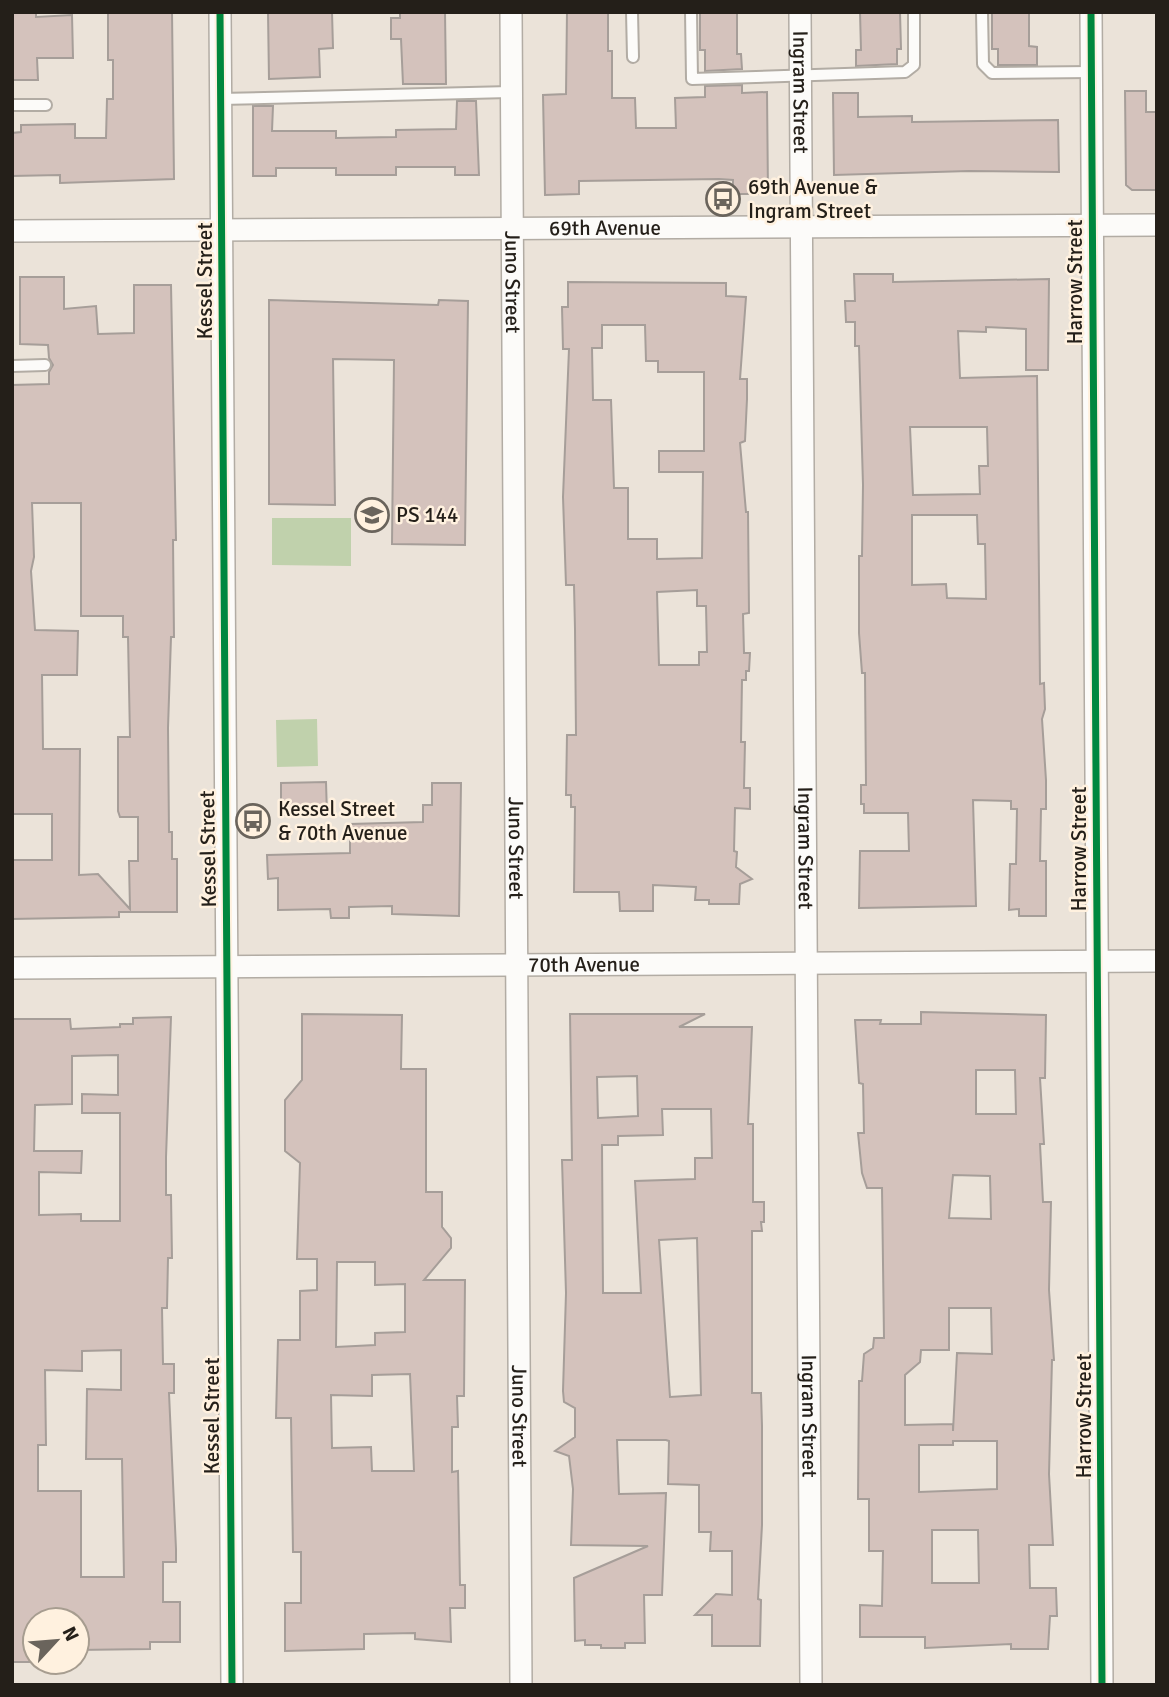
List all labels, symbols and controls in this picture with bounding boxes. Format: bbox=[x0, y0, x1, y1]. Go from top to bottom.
street label: Ingram Street bbox=[787, 30, 814, 154]
place label: 69th Avenue & Ingram Street bbox=[748, 174, 877, 224]
bus stop icon: 69th Avenue & Ingram Street bbox=[704, 180, 742, 218]
street label: 69th Avenue bbox=[549, 215, 661, 241]
street label: Harrow Street bbox=[1062, 219, 1088, 345]
street label: Kessel Street bbox=[192, 222, 218, 340]
street label: Juno Street bbox=[499, 231, 526, 333]
school or university icon: PS 144 bbox=[353, 496, 391, 534]
place label: PS 144 bbox=[396, 502, 458, 528]
street label: Ingram Street bbox=[792, 786, 819, 910]
street label: Harrow Street bbox=[1066, 786, 1092, 912]
street label: Kessel Street bbox=[194, 790, 222, 908]
place label: Kessel Street & 70th Avenue bbox=[278, 796, 407, 846]
street label: Juno Street bbox=[503, 797, 529, 899]
bus stop icon: Kessel Street & 70th Avenue bbox=[234, 802, 272, 840]
street label: 70th Avenue bbox=[528, 951, 640, 978]
street label: Harrow Street bbox=[1071, 1353, 1097, 1479]
street label: Ingram Street bbox=[796, 1354, 823, 1478]
street label: Kessel Street bbox=[199, 1357, 225, 1475]
street label: Juno Street bbox=[506, 1365, 533, 1467]
north arrow bbox=[21, 1606, 91, 1676]
text: N bbox=[57, 1623, 84, 1645]

